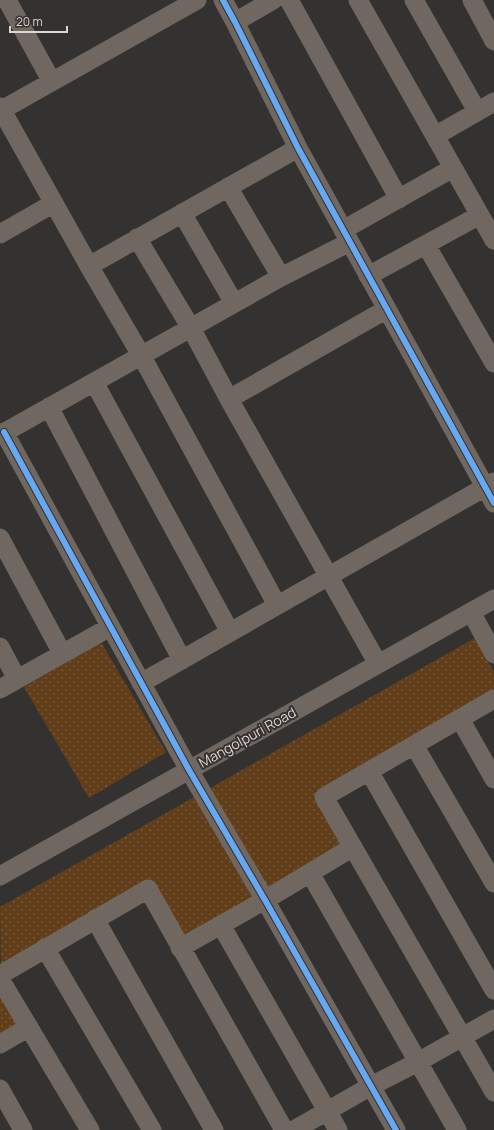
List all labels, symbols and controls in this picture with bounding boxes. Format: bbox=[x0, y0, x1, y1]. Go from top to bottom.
scale bar bbox=[10, 8, 67, 34]
text: 20 m bbox=[16, 13, 43, 30]
street label: Mangolpuri Road bbox=[195, 702, 299, 772]

